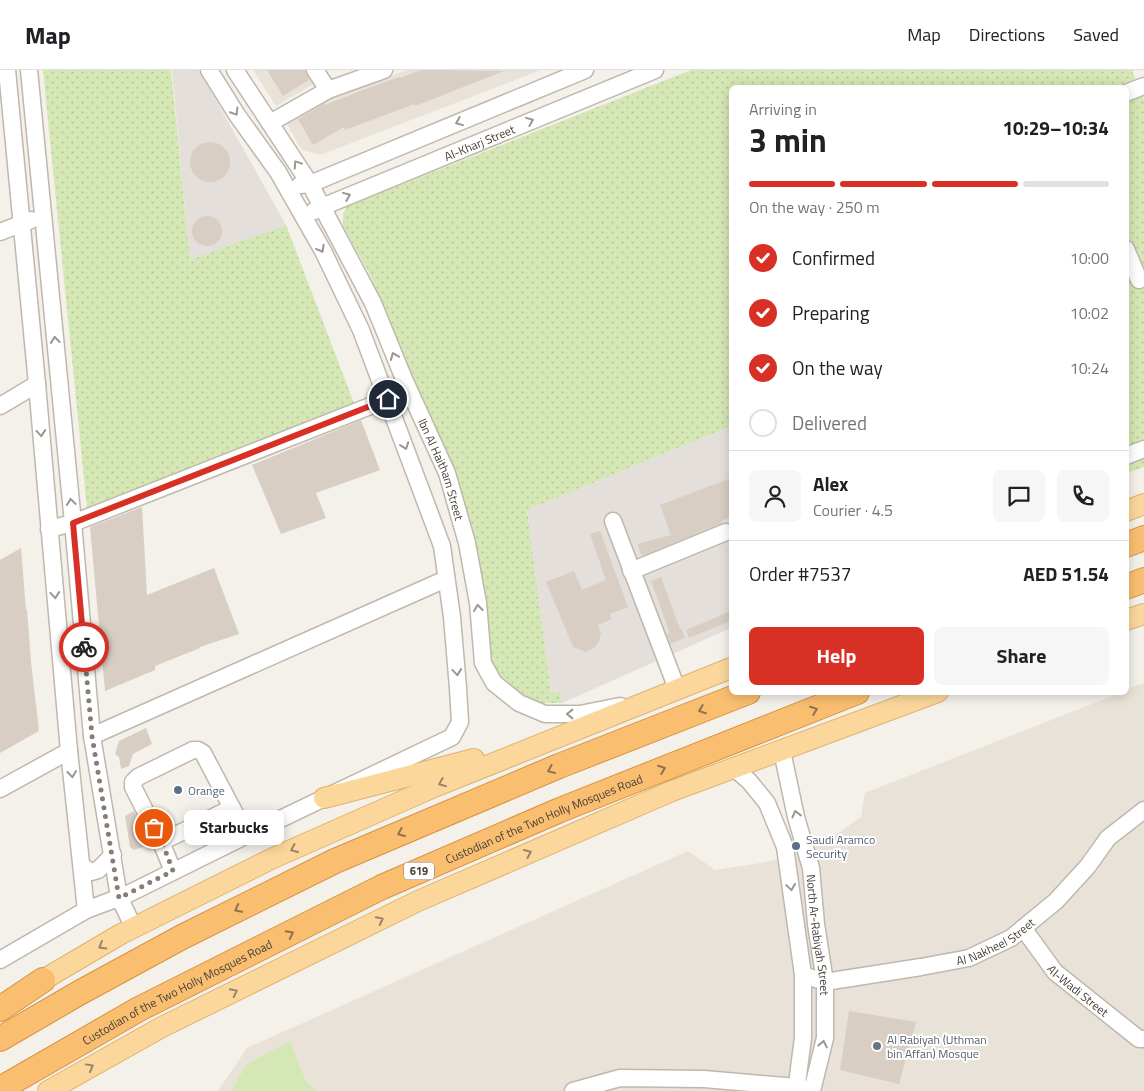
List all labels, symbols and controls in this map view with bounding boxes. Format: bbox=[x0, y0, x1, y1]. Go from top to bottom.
text: Map bbox=[25, 17, 71, 53]
text: Map bbox=[907, 21, 941, 48]
text: Directions bbox=[969, 21, 1045, 48]
text: Saved bbox=[1073, 21, 1119, 48]
text: Arriving in bbox=[749, 97, 817, 121]
one-way arrow bbox=[228, 106, 238, 115]
text: 10:29–10:34 bbox=[1002, 113, 1109, 142]
one-way arrow bbox=[455, 116, 464, 126]
text: 3 min bbox=[749, 116, 827, 164]
one-way arrow bbox=[525, 117, 534, 128]
street label: Al-Kharj Street bbox=[441, 119, 518, 165]
one-way arrow bbox=[294, 161, 303, 170]
one-way arrow bbox=[342, 192, 351, 203]
text: On the way · 250 m bbox=[749, 195, 880, 219]
text: Confirmed bbox=[792, 243, 875, 272]
one-way arrow bbox=[315, 244, 325, 253]
icon: check bbox=[749, 244, 777, 272]
text: 10:00 bbox=[1070, 246, 1109, 270]
text: Preparing bbox=[792, 298, 869, 327]
icon: check bbox=[749, 299, 777, 327]
text: 10:02 bbox=[1070, 301, 1109, 325]
one-way arrow bbox=[50, 336, 61, 344]
one-way arrow bbox=[390, 352, 400, 361]
text: On the way bbox=[792, 353, 883, 382]
icon: check bbox=[749, 354, 777, 382]
text: 10:24 bbox=[1070, 356, 1109, 380]
pin bbox=[367, 378, 409, 420]
icon: home bbox=[374, 385, 402, 413]
text: Delivered bbox=[792, 408, 867, 437]
street label: Ibn Al Haitham Street bbox=[414, 415, 470, 523]
one-way arrow bbox=[35, 429, 46, 437]
one-way arrow bbox=[399, 442, 409, 450]
text: Alex bbox=[813, 469, 848, 498]
button: person bbox=[749, 470, 801, 522]
button: chat bbox=[993, 470, 1045, 522]
button: phone bbox=[1057, 470, 1109, 522]
one-way arrow bbox=[66, 498, 77, 506]
text: Courier · 4.5 bbox=[813, 498, 893, 522]
text: Order #7537 bbox=[749, 559, 851, 588]
text: AED 51.54 bbox=[1023, 559, 1109, 588]
one-way arrow bbox=[49, 591, 60, 599]
one-way arrow bbox=[473, 604, 484, 612]
courier bbox=[59, 622, 109, 672]
button: Help bbox=[749, 627, 924, 685]
button: Share bbox=[934, 627, 1109, 685]
icon: bike bbox=[70, 633, 98, 661]
one-way arrow bbox=[451, 668, 462, 676]
one-way arrow bbox=[698, 704, 707, 714]
one-way arrow bbox=[809, 705, 817, 715]
one-way arrow bbox=[565, 709, 573, 719]
one-way arrow bbox=[547, 763, 556, 774]
one-way arrow bbox=[657, 765, 666, 775]
street label: Custodian of the Two Holly Mosques Road bbox=[442, 769, 645, 868]
one-way arrow bbox=[66, 770, 77, 778]
one-way arrow bbox=[438, 777, 447, 788]
place label: Orange bbox=[188, 781, 225, 800]
marker: Orange bbox=[172, 784, 184, 796]
pin bbox=[133, 807, 175, 849]
callout: Starbucks bbox=[184, 810, 284, 846]
one-way arrow bbox=[791, 810, 802, 819]
icon: bag bbox=[140, 814, 168, 842]
text: Starbucks bbox=[199, 815, 269, 839]
one-way arrow bbox=[397, 826, 406, 837]
place label: Saudi Aramco Security bbox=[806, 830, 875, 863]
marker: Saudi Aramco Security bbox=[790, 840, 802, 852]
one-way arrow bbox=[290, 843, 299, 854]
one-way arrow bbox=[523, 849, 532, 860]
road number: 619 bbox=[404, 862, 434, 879]
street label: North Ar-Rabiyah Street bbox=[802, 873, 835, 996]
one-way arrow bbox=[785, 882, 795, 891]
one-way arrow bbox=[235, 903, 244, 913]
street label: Al Nakheel Street bbox=[955, 912, 1039, 970]
one-way arrow bbox=[375, 916, 384, 926]
one-way arrow bbox=[284, 930, 293, 940]
street label: Custodian of the Two Holly Mosques Road bbox=[78, 934, 275, 1049]
one-way arrow bbox=[98, 939, 107, 949]
street label: Al-Wadi Street bbox=[1043, 960, 1114, 1021]
one-way arrow bbox=[229, 987, 238, 998]
place label: Al Rabiyah (Uthman bin Affan) Mosque bbox=[887, 1030, 987, 1063]
one-way arrow bbox=[818, 1039, 828, 1048]
marker: Al Rabiyah (Uthman bin Affan) Mosque bbox=[871, 1040, 883, 1052]
one-way arrow bbox=[84, 1063, 93, 1073]

